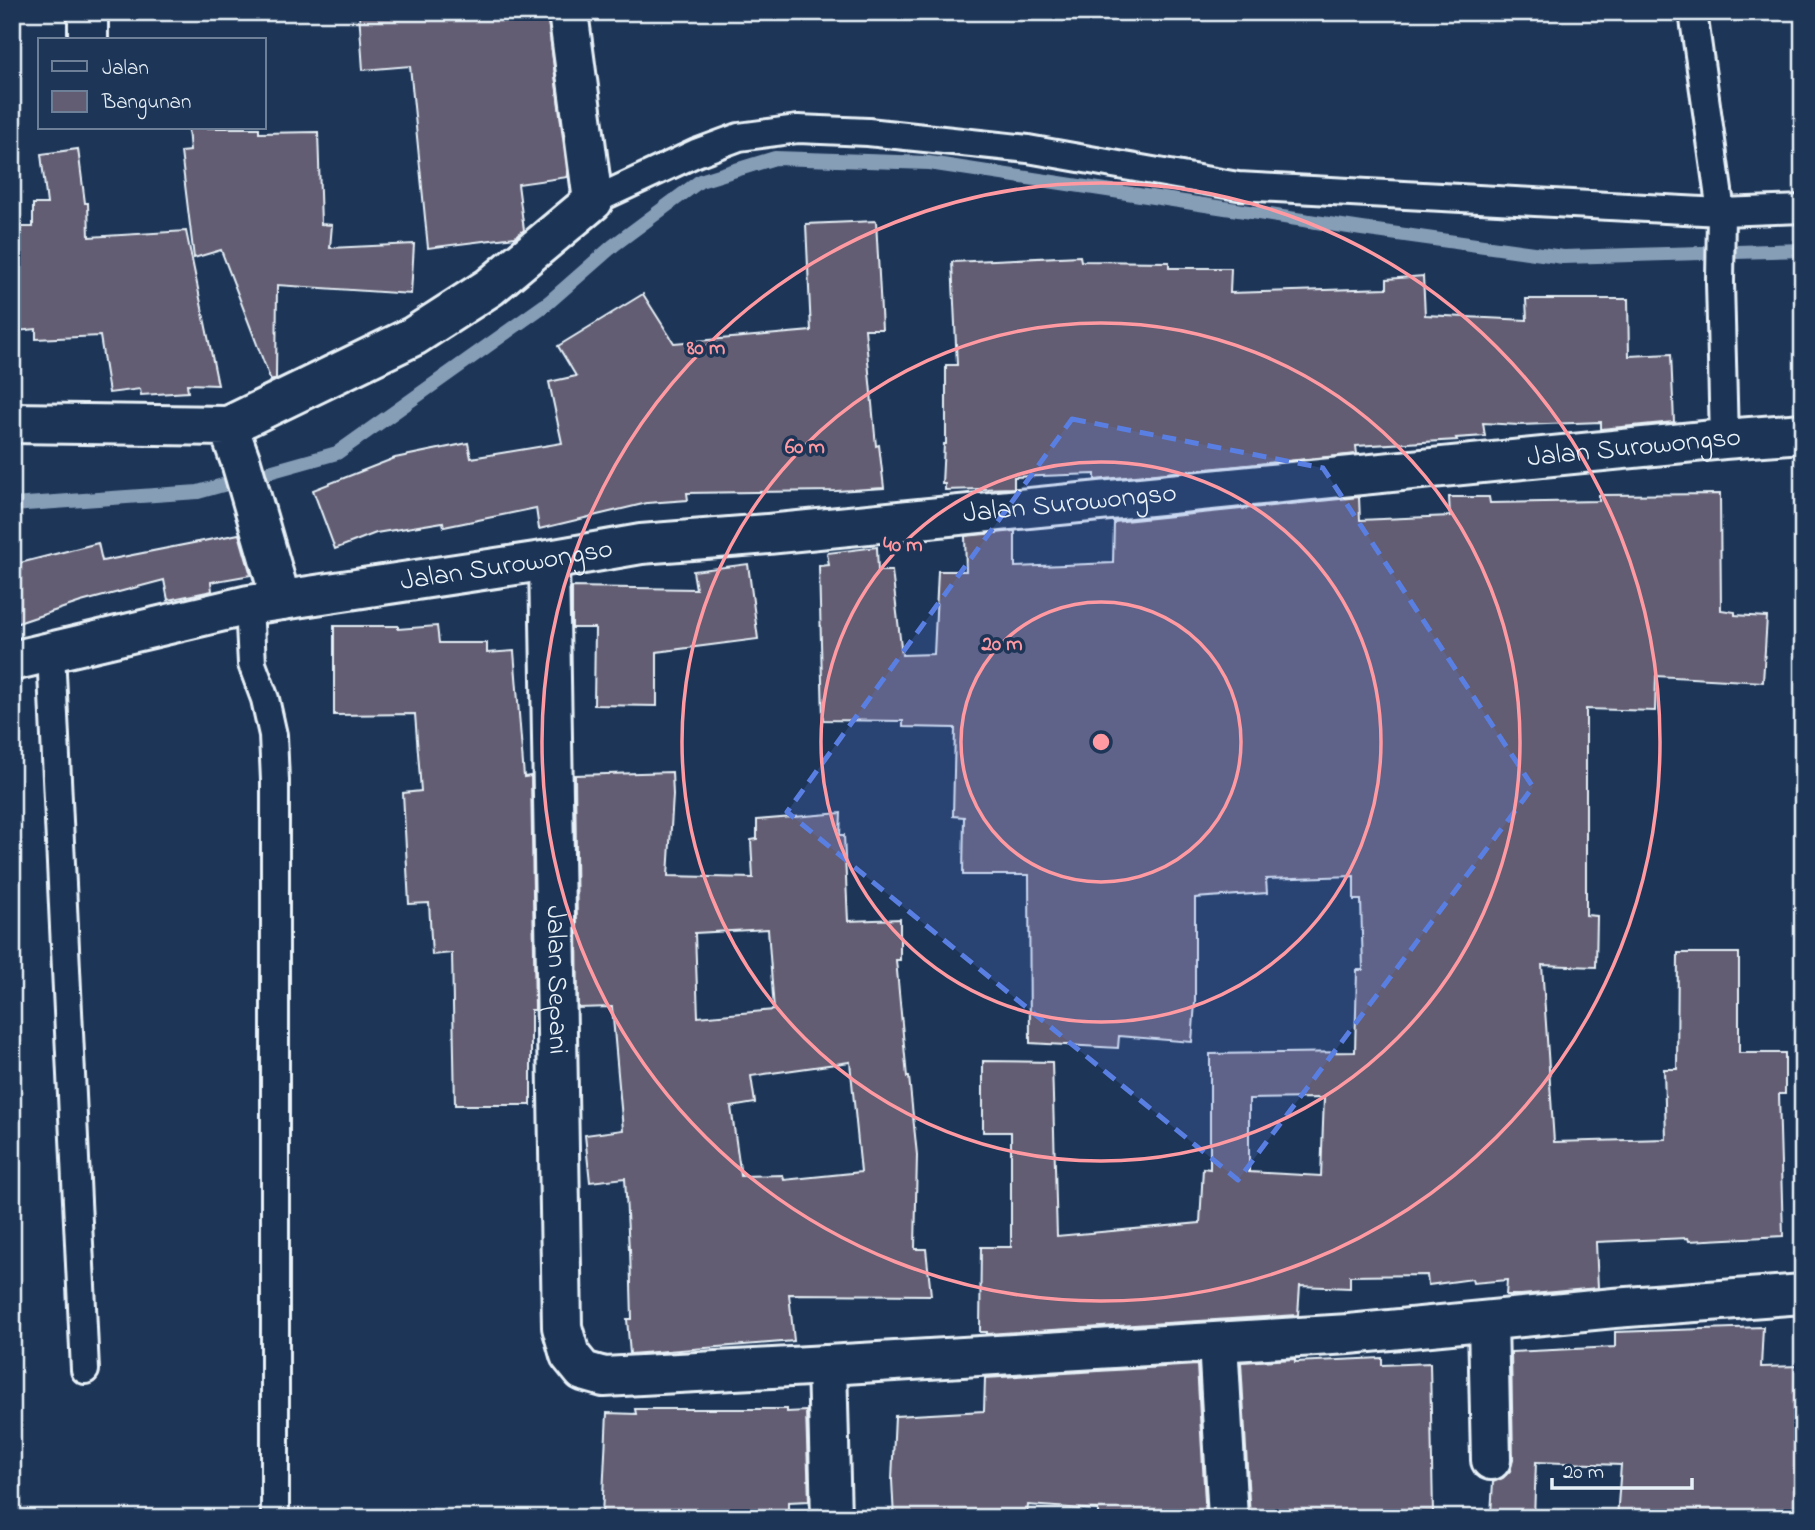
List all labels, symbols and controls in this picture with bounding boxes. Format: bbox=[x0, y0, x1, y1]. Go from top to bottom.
legend bbox=[38, 38, 266, 130]
text: Jalan bbox=[102, 54, 149, 84]
text: Bangunan bbox=[101, 88, 191, 120]
text: 80 m bbox=[686, 334, 725, 364]
street label: Jalan Surowongso bbox=[1525, 417, 1742, 479]
text: 60 m bbox=[785, 433, 825, 463]
street label: Jalan Surowongso bbox=[961, 473, 1179, 535]
street label: Jalan Surowongso bbox=[397, 529, 616, 603]
text: 40 m bbox=[883, 531, 923, 561]
text: 20 m bbox=[980, 630, 1023, 660]
centre of rings bbox=[1089, 730, 1113, 754]
street label: Jalan Sepani bbox=[534, 905, 578, 1055]
scale bar bbox=[1552, 1446, 1692, 1490]
text: 20 m bbox=[1563, 1458, 1604, 1488]

